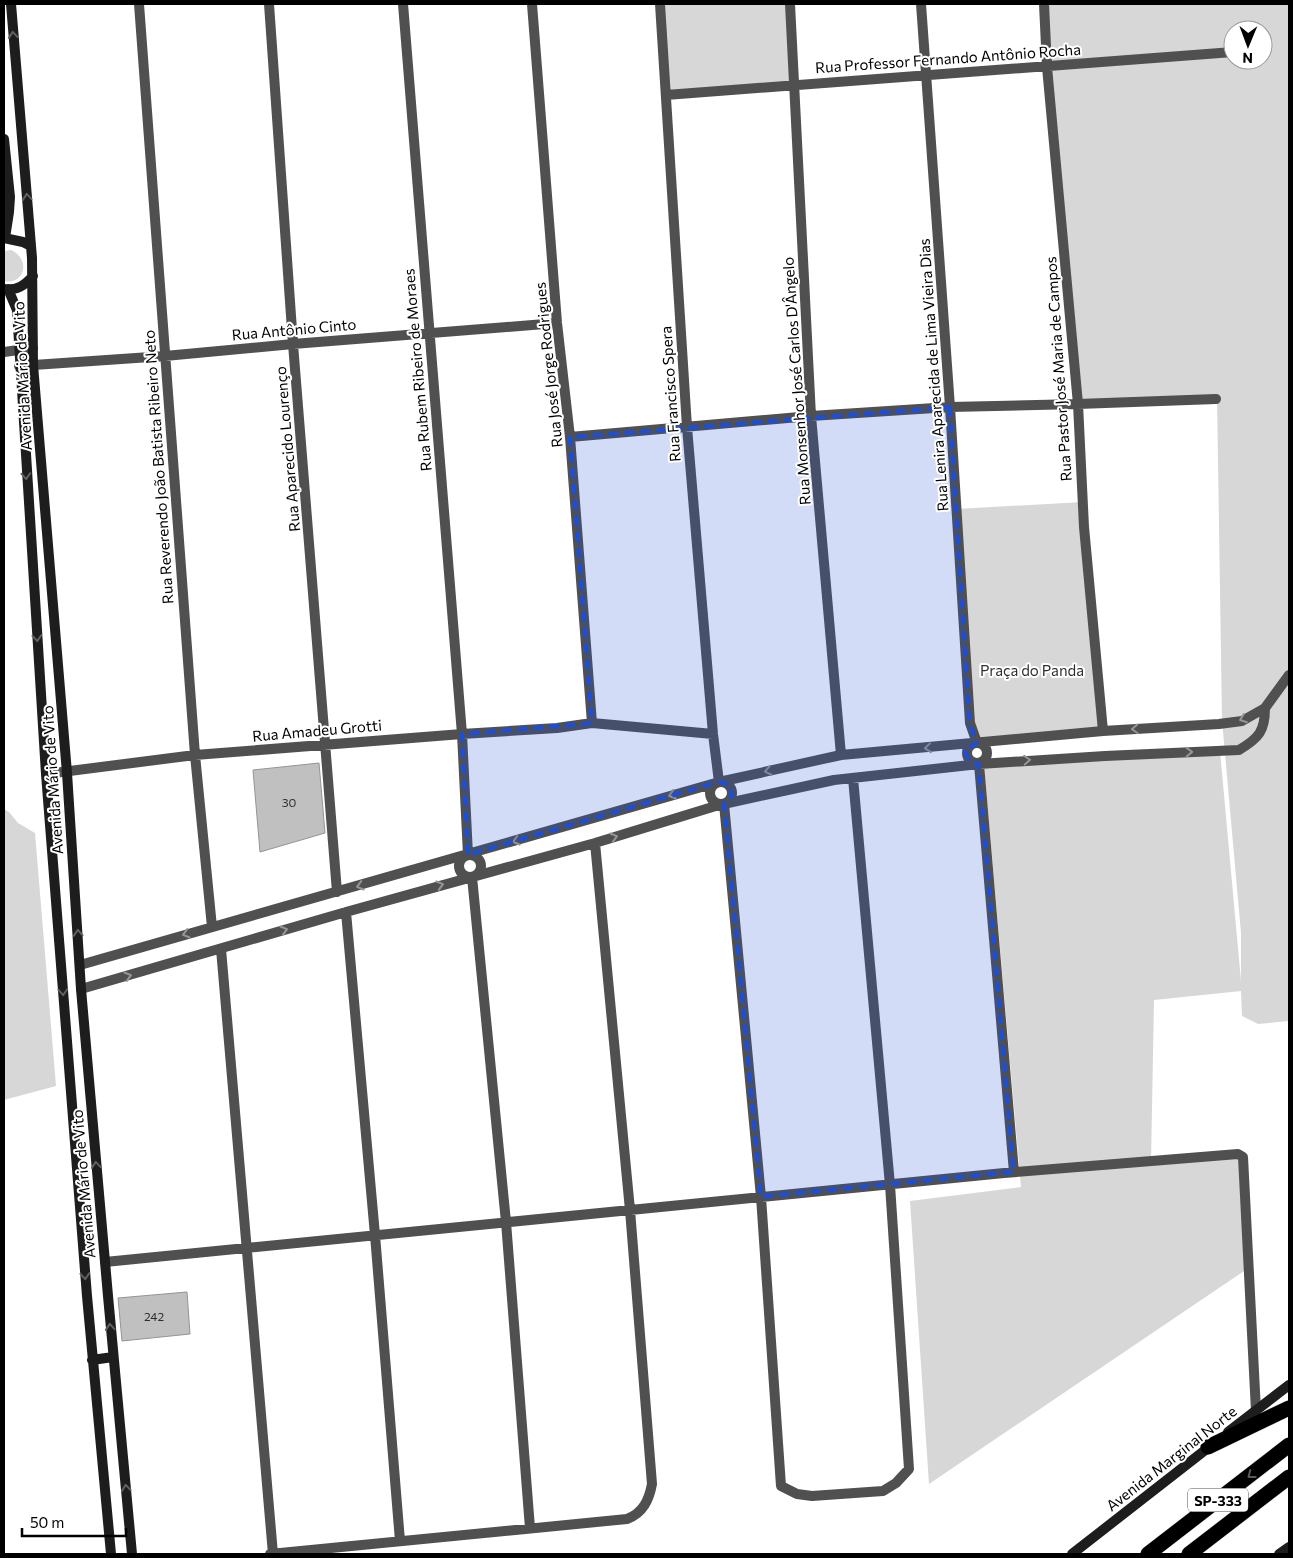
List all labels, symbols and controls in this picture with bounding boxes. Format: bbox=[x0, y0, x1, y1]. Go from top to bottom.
north arrow bbox=[1223, 20, 1273, 70]
one-way arrow bbox=[8, 31, 19, 39]
street label: Rua Professor Fernando Antônio Rocha bbox=[815, 40, 1081, 76]
text: N bbox=[1242, 50, 1253, 67]
one-way arrow bbox=[22, 193, 33, 201]
street label: Rua Lenira Aparecida de Lima Vieira Dias bbox=[914, 238, 952, 512]
street label: Rua Monsenhor José Carlos D'Ângelo bbox=[777, 256, 814, 506]
street label: Rua Pastor José Maria de Campos bbox=[1041, 256, 1075, 482]
street label: Rua Rubem Ribeiro de Moraes bbox=[399, 268, 435, 472]
street label: Rua José Jorge Rodrigues bbox=[530, 281, 566, 449]
street label: Avenida Mário de Vito bbox=[9, 301, 35, 451]
street label: Rua Antônio Cinto bbox=[231, 315, 357, 343]
street label: Rua Francisco Spera bbox=[656, 325, 684, 463]
street label: Rua Reverendo João Batista Ribeiro Neto bbox=[139, 329, 177, 605]
street label: Rua Aparecido Lourenço bbox=[271, 365, 303, 533]
one-way arrow bbox=[21, 472, 32, 480]
one-way arrow bbox=[31, 634, 42, 642]
park label: Praça do Panda bbox=[980, 661, 1084, 679]
street label: Avenida Mário de Vito bbox=[38, 705, 66, 855]
one-way arrow bbox=[1239, 713, 1248, 723]
street label: Rua Amadeu Grotti bbox=[252, 715, 382, 745]
one-way arrow bbox=[1131, 724, 1139, 735]
one-way arrow bbox=[924, 742, 932, 753]
one-way arrow bbox=[1186, 747, 1194, 757]
one-way arrow bbox=[1023, 755, 1031, 766]
one-way arrow bbox=[763, 765, 772, 776]
one-way arrow bbox=[668, 790, 677, 800]
house number: 30 bbox=[282, 795, 297, 809]
one-way arrow bbox=[609, 833, 618, 843]
one-way arrow bbox=[512, 835, 521, 845]
one-way arrow bbox=[356, 880, 364, 890]
one-way arrow bbox=[436, 881, 444, 891]
one-way arrow bbox=[280, 926, 288, 936]
one-way arrow bbox=[72, 929, 83, 937]
one-way arrow bbox=[183, 929, 191, 939]
one-way arrow bbox=[124, 971, 132, 981]
one-way arrow bbox=[57, 988, 68, 996]
street label: Avenida Mário de Vito bbox=[68, 1109, 98, 1259]
one-way arrow bbox=[91, 1160, 102, 1168]
one-way arrow bbox=[79, 1272, 90, 1280]
house number: 242 bbox=[144, 1309, 164, 1323]
one-way arrow bbox=[105, 1322, 116, 1330]
street label: Avenida Marginal Norte bbox=[1102, 1402, 1240, 1514]
one-way arrow bbox=[1247, 1469, 1257, 1478]
one-way arrow bbox=[121, 1484, 132, 1492]
road number: SP-333 bbox=[1188, 1488, 1248, 1512]
scale bar bbox=[22, 1506, 126, 1538]
text: 50 m bbox=[30, 1513, 64, 1531]

